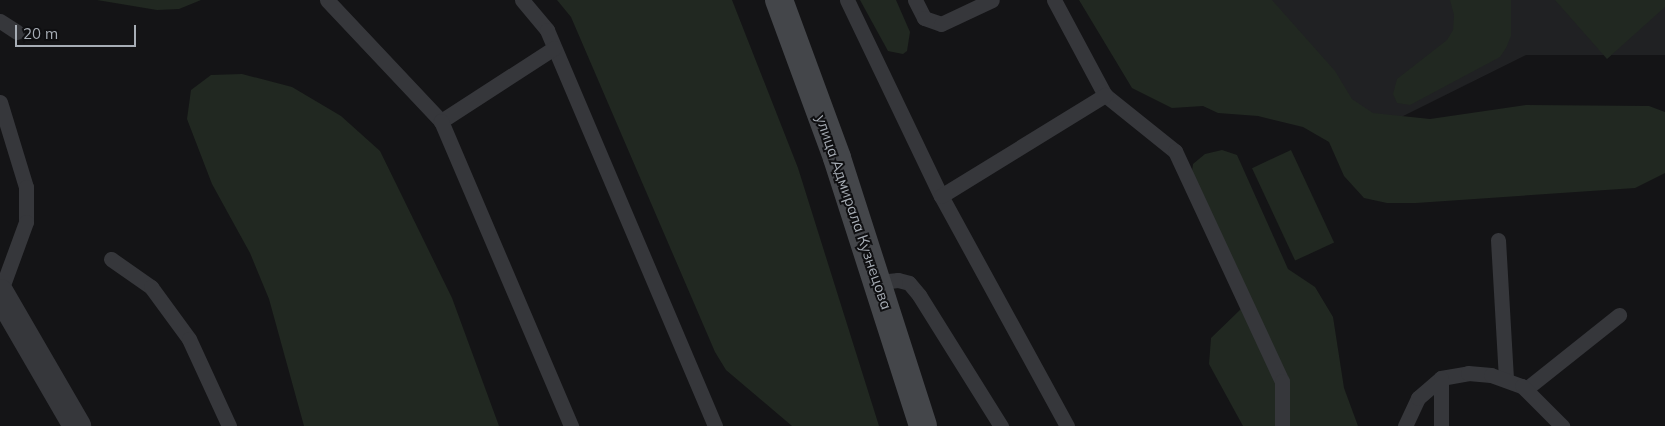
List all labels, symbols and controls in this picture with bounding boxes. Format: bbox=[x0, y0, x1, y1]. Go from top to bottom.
scale bar bbox=[18, 15, 139, 47]
text: 20 m bbox=[23, 24, 58, 43]
street label: улица Адмирала Кузнецова bbox=[812, 112, 896, 312]

